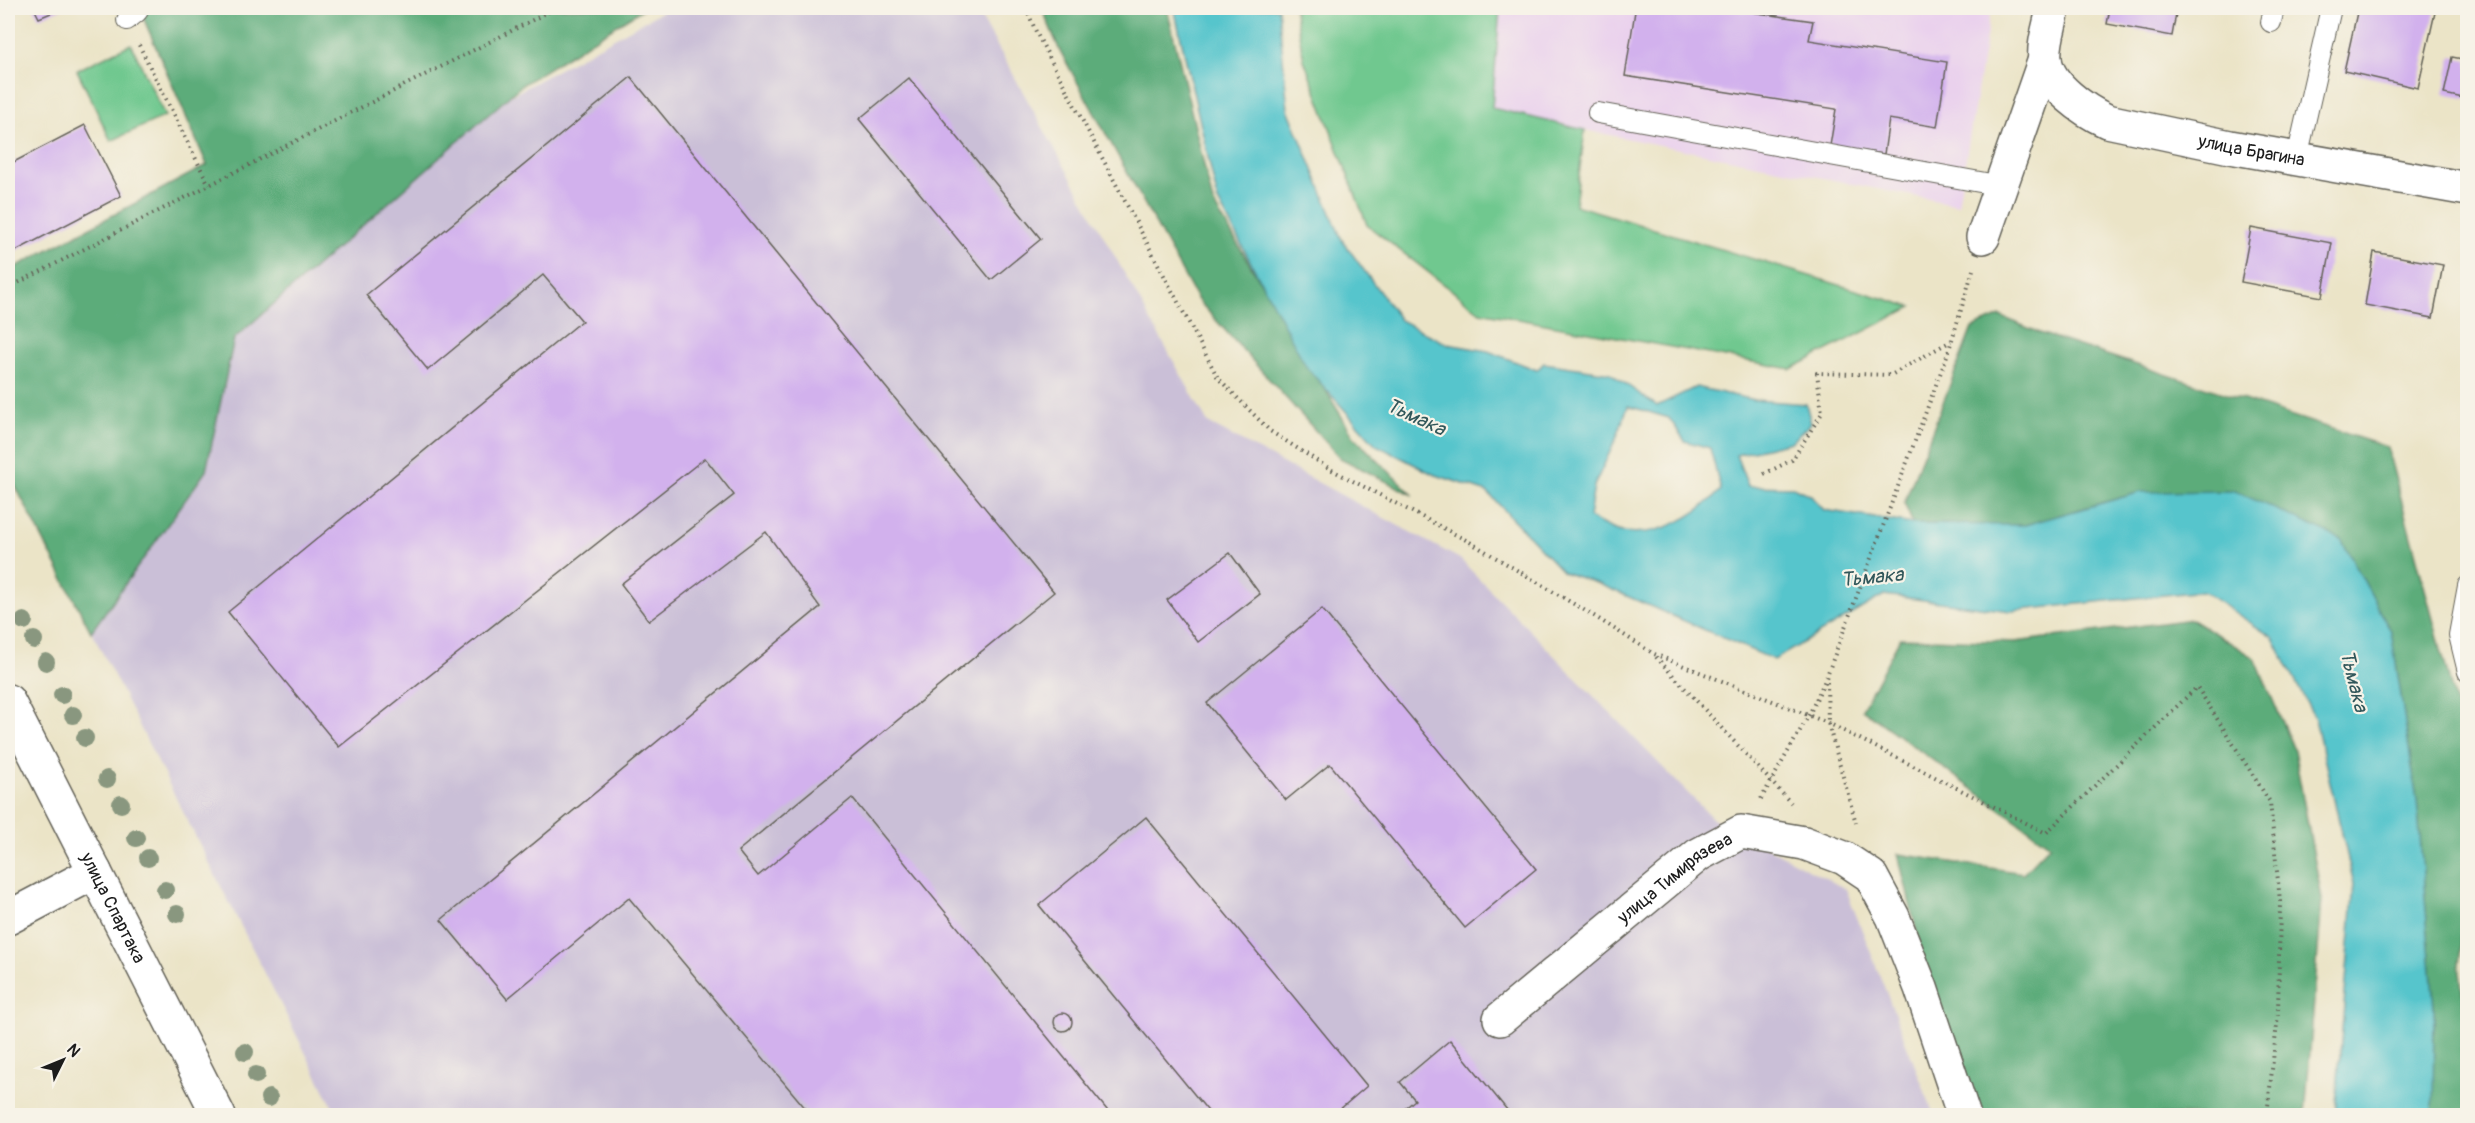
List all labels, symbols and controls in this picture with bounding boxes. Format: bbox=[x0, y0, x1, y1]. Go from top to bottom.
street label: улица Брагина bbox=[2195, 129, 2306, 171]
water label: Тьмака bbox=[1382, 392, 1451, 442]
water label: Тьмака bbox=[1840, 562, 1906, 592]
water label: Тьмака bbox=[2334, 648, 2374, 716]
street label: улица Тимирязева bbox=[1612, 827, 1736, 929]
street label: улица Спартака bbox=[75, 848, 151, 967]
north arrow bbox=[33, 1030, 93, 1090]
text: N bbox=[62, 1040, 84, 1061]

